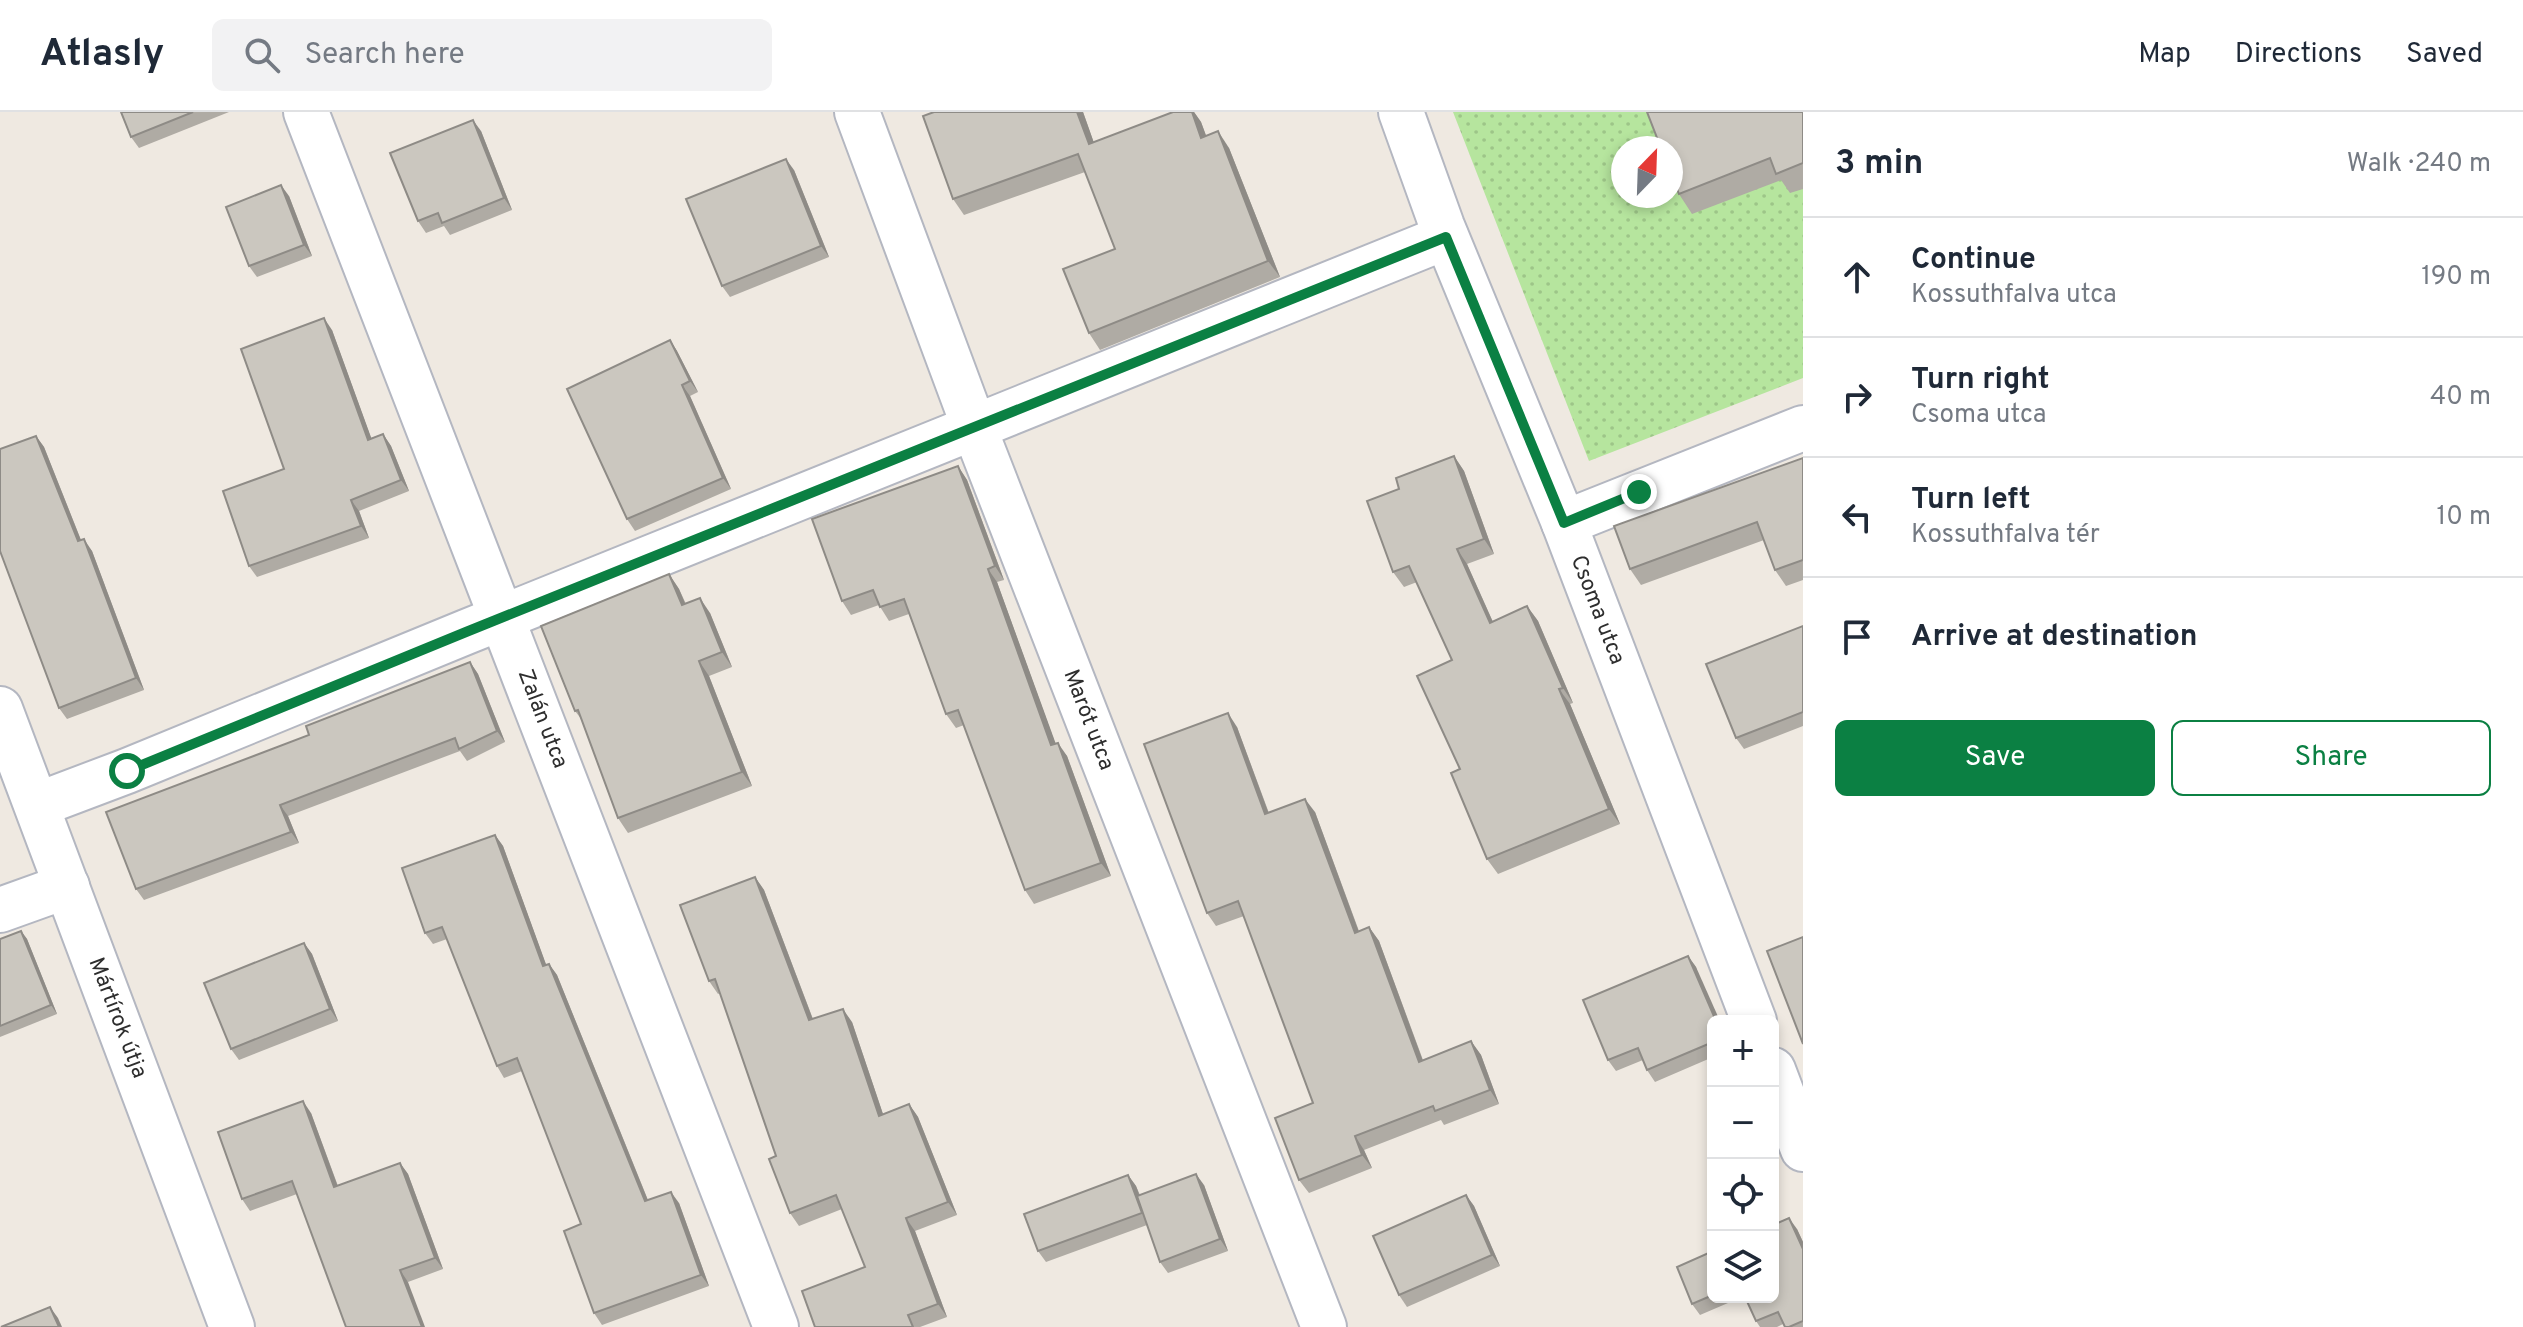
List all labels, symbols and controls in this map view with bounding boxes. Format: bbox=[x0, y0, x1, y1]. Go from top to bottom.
search box bbox=[212, 19, 772, 91]
text: Atlasly bbox=[40, 31, 164, 80]
icon: search bbox=[240, 33, 284, 77]
text: Search here bbox=[304, 37, 465, 74]
text: Map bbox=[2138, 37, 2191, 73]
text: Directions bbox=[2235, 37, 2362, 73]
text: Saved bbox=[2406, 37, 2483, 73]
north arrow bbox=[1611, 136, 1683, 208]
text: 3 min bbox=[1835, 143, 1923, 186]
text: Walk · 240 m bbox=[2347, 148, 2491, 181]
text: Continue bbox=[1911, 242, 2036, 279]
icon: ahead bbox=[1835, 255, 1879, 299]
text: 190 m bbox=[2421, 261, 2491, 294]
text: Kossuthfalva utca bbox=[1911, 279, 2117, 312]
text: Turn right bbox=[1911, 362, 2049, 399]
icon: right bbox=[1835, 375, 1879, 419]
text: 40 m bbox=[2430, 381, 2491, 414]
text: Csoma utca bbox=[1911, 399, 2046, 432]
route end bbox=[1621, 474, 1657, 510]
text: Turn left bbox=[1911, 482, 2031, 519]
icon: left bbox=[1835, 495, 1879, 539]
text: 10 m bbox=[2436, 501, 2491, 534]
text: Kossuthfalva tér bbox=[1911, 519, 2100, 552]
street label: Csoma utca bbox=[1564, 552, 1630, 668]
icon: arrive bbox=[1835, 615, 1879, 659]
text: Arrive at destination bbox=[1911, 619, 2197, 656]
street label: Zalán utca bbox=[511, 666, 573, 772]
street label: Marót utca bbox=[1056, 666, 1120, 774]
button: Save bbox=[1835, 720, 2155, 796]
button: Share bbox=[2171, 720, 2491, 796]
route start bbox=[109, 753, 145, 789]
street label: Mártírok útja bbox=[82, 954, 152, 1082]
map controls bbox=[1707, 1015, 1779, 1303]
button: + bbox=[1707, 1015, 1779, 1087]
button: − bbox=[1707, 1087, 1779, 1159]
button: locate bbox=[1707, 1159, 1779, 1231]
button: layers bbox=[1707, 1231, 1779, 1303]

